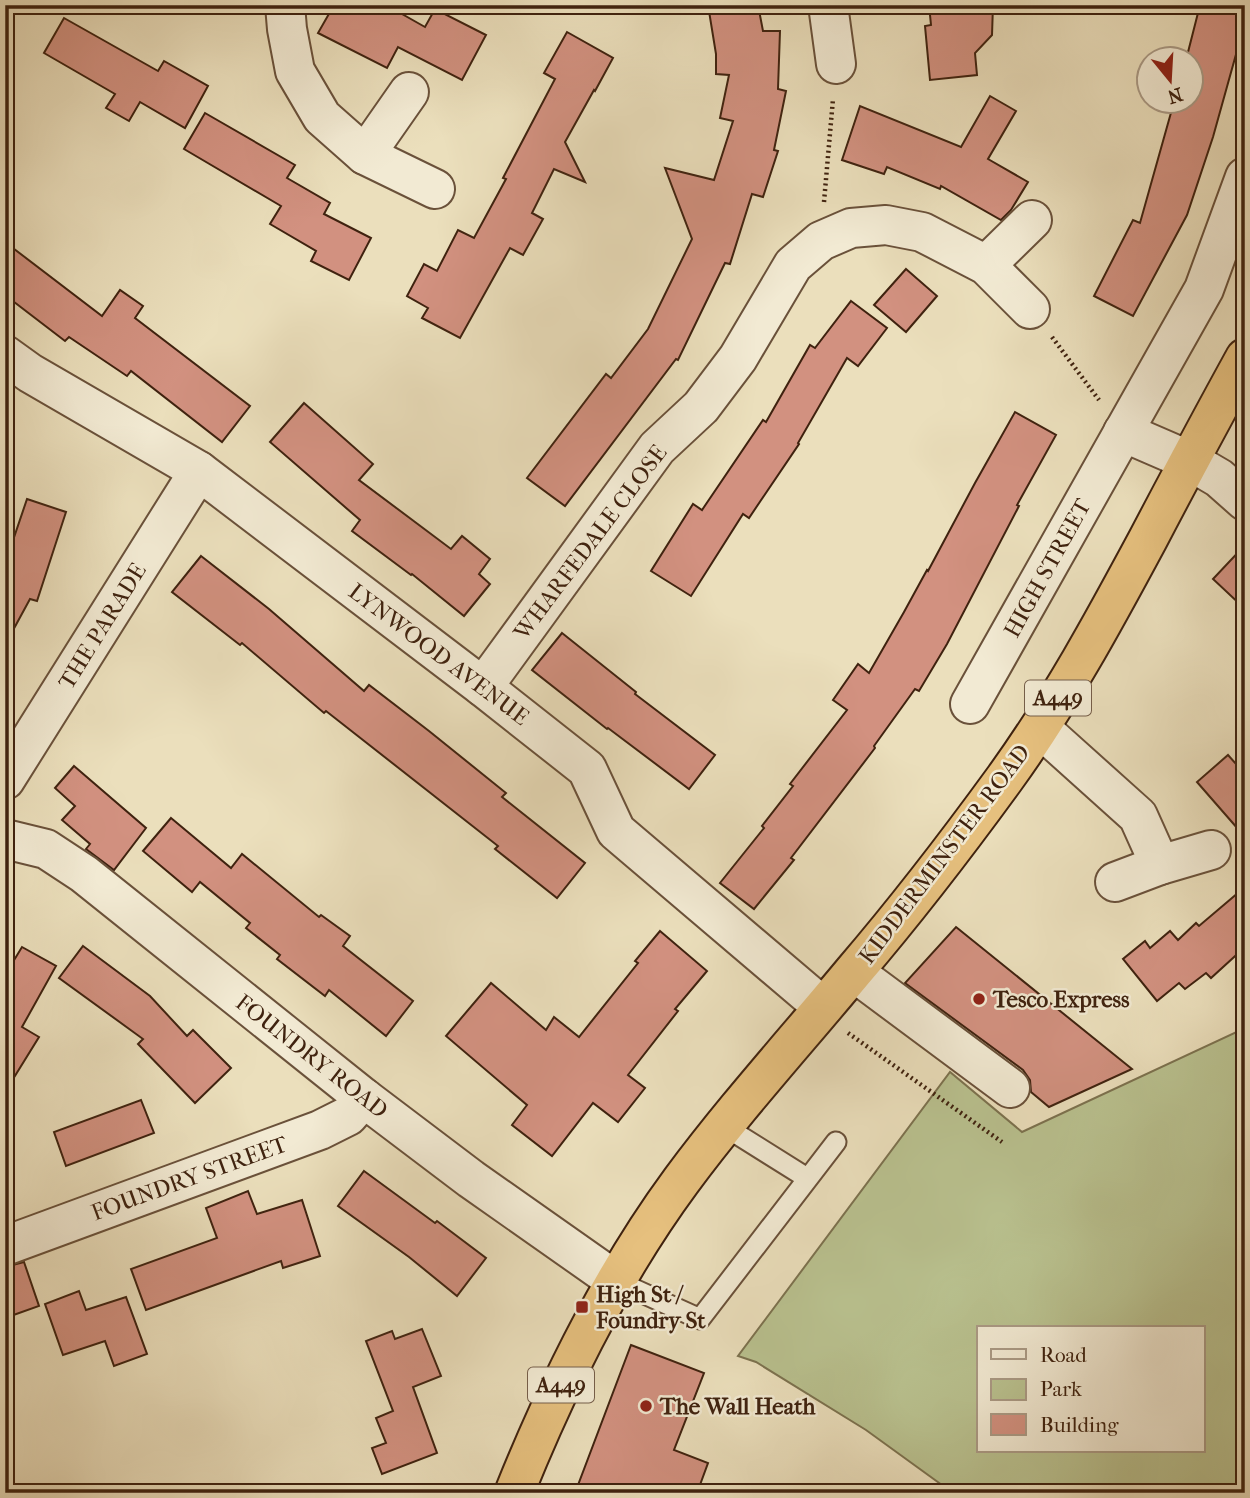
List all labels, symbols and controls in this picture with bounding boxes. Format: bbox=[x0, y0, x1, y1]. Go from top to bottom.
north arrow bbox=[1134, 46, 1204, 116]
text: N bbox=[1164, 83, 1185, 108]
street label: WHARFEDALE CLOSE bbox=[508, 440, 672, 646]
street label: HIGH STREET bbox=[998, 494, 1097, 642]
street label: THE PARADE bbox=[53, 558, 152, 694]
street label: LYNWOOD AVENUE bbox=[343, 578, 534, 731]
road number: A449 bbox=[1025, 680, 1091, 716]
street label: KIDDERMINSTER ROAD bbox=[853, 739, 1036, 969]
place label: Tesco Express bbox=[992, 986, 1130, 1013]
street label: FOUNDRY ROAD bbox=[230, 989, 393, 1124]
marker: Tesco Express bbox=[971, 991, 987, 1007]
street label: FOUNDRY STREET bbox=[87, 1130, 291, 1226]
place label: High St / Foundry St bbox=[595, 1281, 706, 1334]
marker: High St / Foundry St bbox=[574, 1299, 590, 1315]
legend bbox=[977, 1326, 1204, 1452]
text: Road bbox=[1040, 1343, 1087, 1367]
road number: A449 bbox=[528, 1368, 594, 1402]
text: Park bbox=[1040, 1377, 1082, 1401]
place label: The Wall Heath bbox=[659, 1393, 817, 1420]
marker: The Wall Heath bbox=[638, 1398, 654, 1414]
text: Building bbox=[1040, 1413, 1119, 1437]

